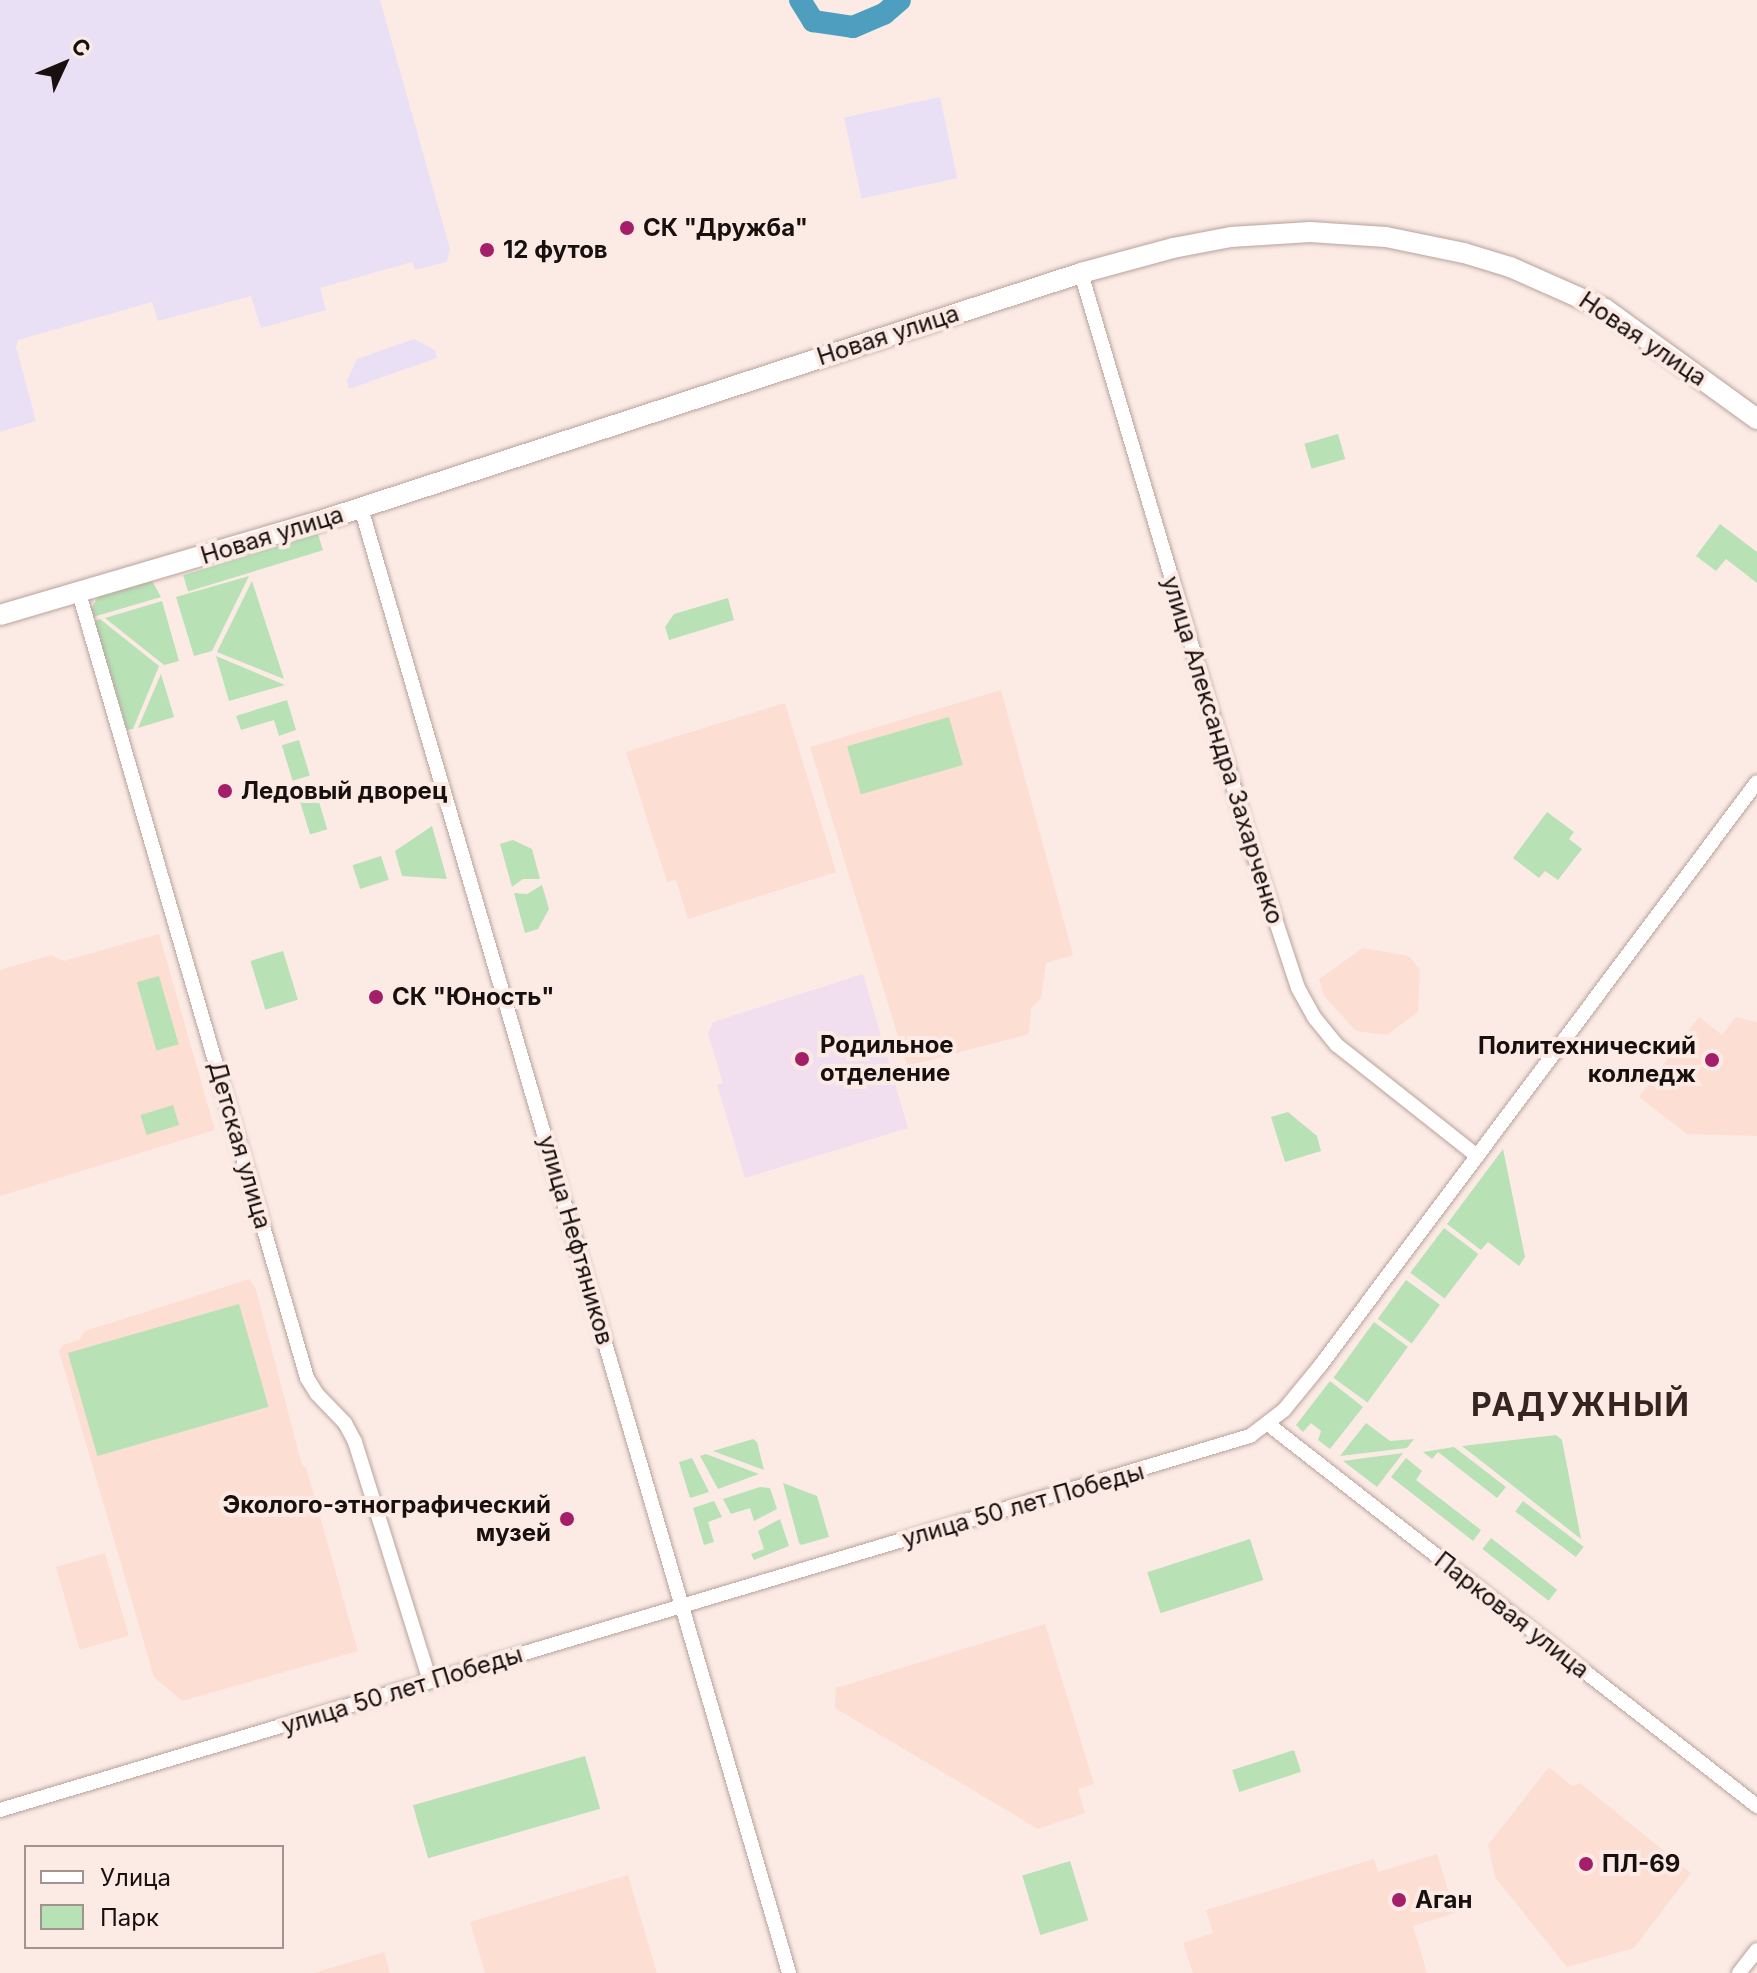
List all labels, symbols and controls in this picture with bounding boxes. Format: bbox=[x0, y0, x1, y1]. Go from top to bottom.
north arrow bbox=[24, 24, 104, 104]
text: С bbox=[66, 32, 96, 62]
place label: СК "Дружба" bbox=[643, 214, 808, 242]
marker: СК "Дружба" bbox=[618, 219, 636, 237]
place label: 12 футов bbox=[503, 236, 608, 264]
marker: 12 футов bbox=[478, 241, 496, 259]
street label: Новая улица bbox=[1574, 286, 1712, 392]
street label: Новая улица bbox=[813, 299, 963, 371]
street label: Новая улица bbox=[197, 500, 347, 570]
street label: улица Александра Захарченко bbox=[1156, 573, 1290, 927]
place label: Ледовый дворец bbox=[241, 777, 448, 805]
marker: Ледовый дворец bbox=[216, 782, 234, 800]
place label: СК "Юность" bbox=[392, 983, 555, 1011]
marker: СК "Юность" bbox=[367, 988, 385, 1006]
place label: Родильное отделение bbox=[820, 1031, 954, 1087]
place label: Политехнический колледж bbox=[1478, 1032, 1696, 1088]
marker: Родильное отделение bbox=[791, 1048, 813, 1070]
marker: Политехнический колледж bbox=[1703, 1051, 1721, 1069]
street label: Детская улица bbox=[202, 1058, 278, 1232]
street label: улица Нефтяников bbox=[532, 1132, 620, 1348]
district label: РАДУЖНЫЙ bbox=[1471, 1386, 1691, 1424]
street label: улица 50 лет Победы bbox=[899, 1457, 1147, 1553]
place label: Эколого-этнографический музей bbox=[223, 1491, 551, 1547]
marker: Эколого-этнографический музей bbox=[558, 1510, 576, 1528]
street label: Парковая улица bbox=[1429, 1546, 1595, 1684]
street label: улица 50 лет Победы bbox=[278, 1640, 526, 1740]
legend bbox=[24, 1845, 284, 1949]
place label: ПЛ-69 bbox=[1602, 1850, 1680, 1878]
marker: ПЛ-69 bbox=[1577, 1855, 1595, 1873]
text: Улица bbox=[100, 1863, 171, 1892]
place label: Аган bbox=[1415, 1886, 1472, 1914]
marker: Аган bbox=[1390, 1891, 1408, 1909]
text: Парк bbox=[100, 1903, 159, 1932]

